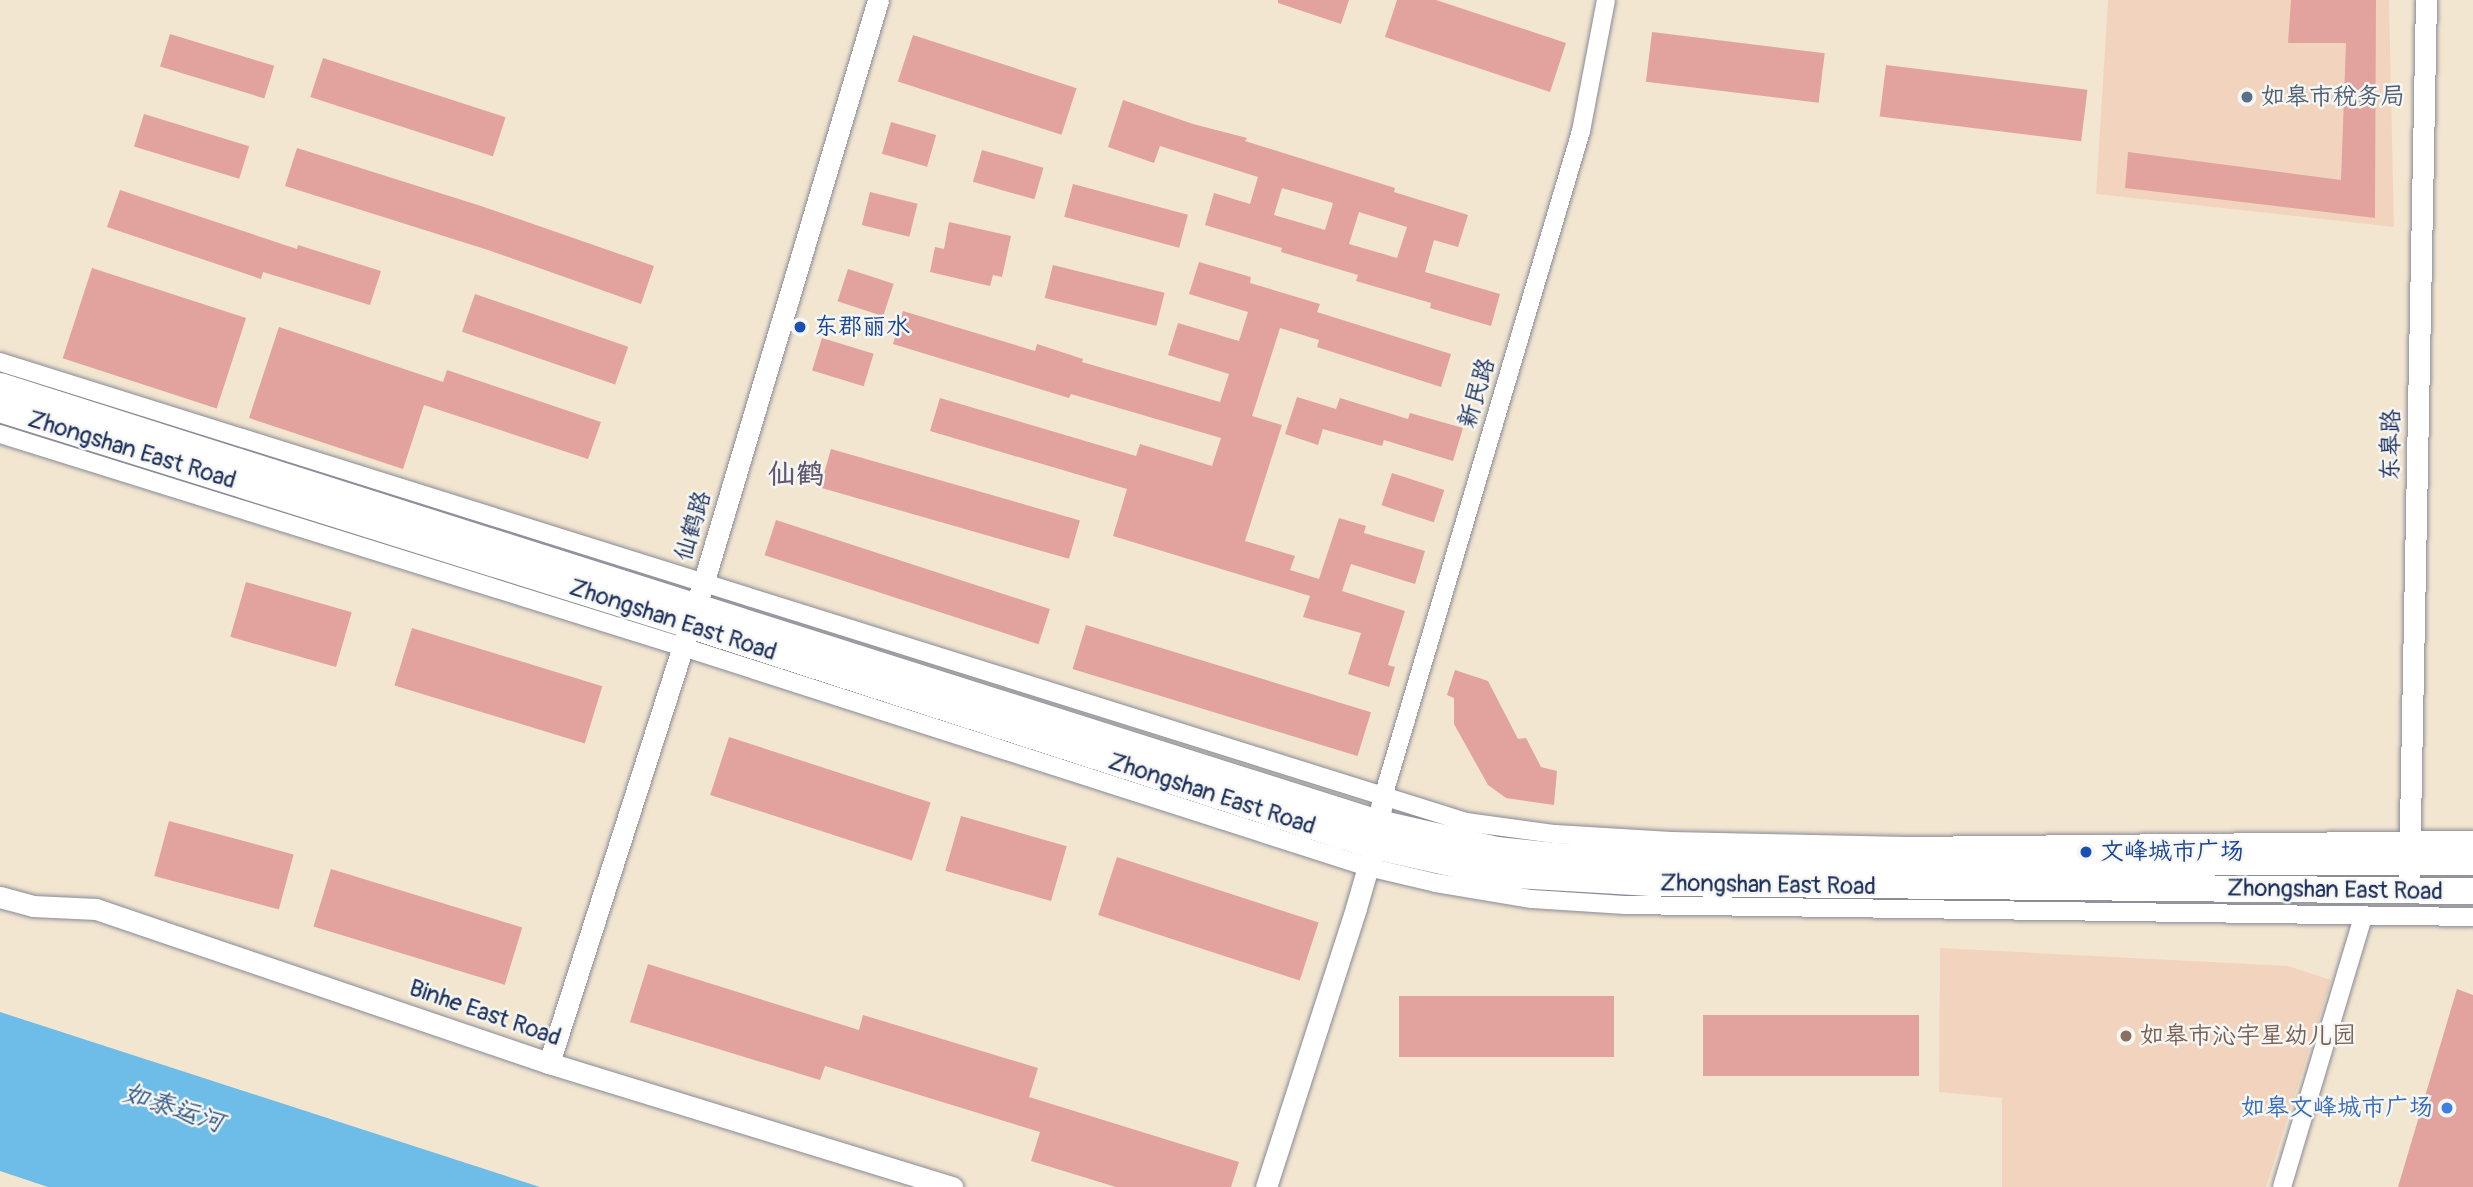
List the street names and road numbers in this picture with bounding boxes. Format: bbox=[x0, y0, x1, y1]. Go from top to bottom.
street label: 新民路 bbox=[1453, 354, 1501, 432]
street label: Zhongshan East Road bbox=[24, 405, 240, 495]
street label: 东皋路 bbox=[2376, 409, 2406, 481]
street label: 仙鹤路 bbox=[669, 487, 717, 565]
street label: Zhongshan East Road bbox=[566, 573, 780, 667]
street label: Zhongshan East Road bbox=[1105, 747, 1319, 841]
street label: Zhongshan East Road bbox=[1660, 869, 1876, 901]
street label: Zhongshan East Road bbox=[2227, 874, 2443, 906]
street label: Binhe East Road bbox=[405, 974, 565, 1052]

